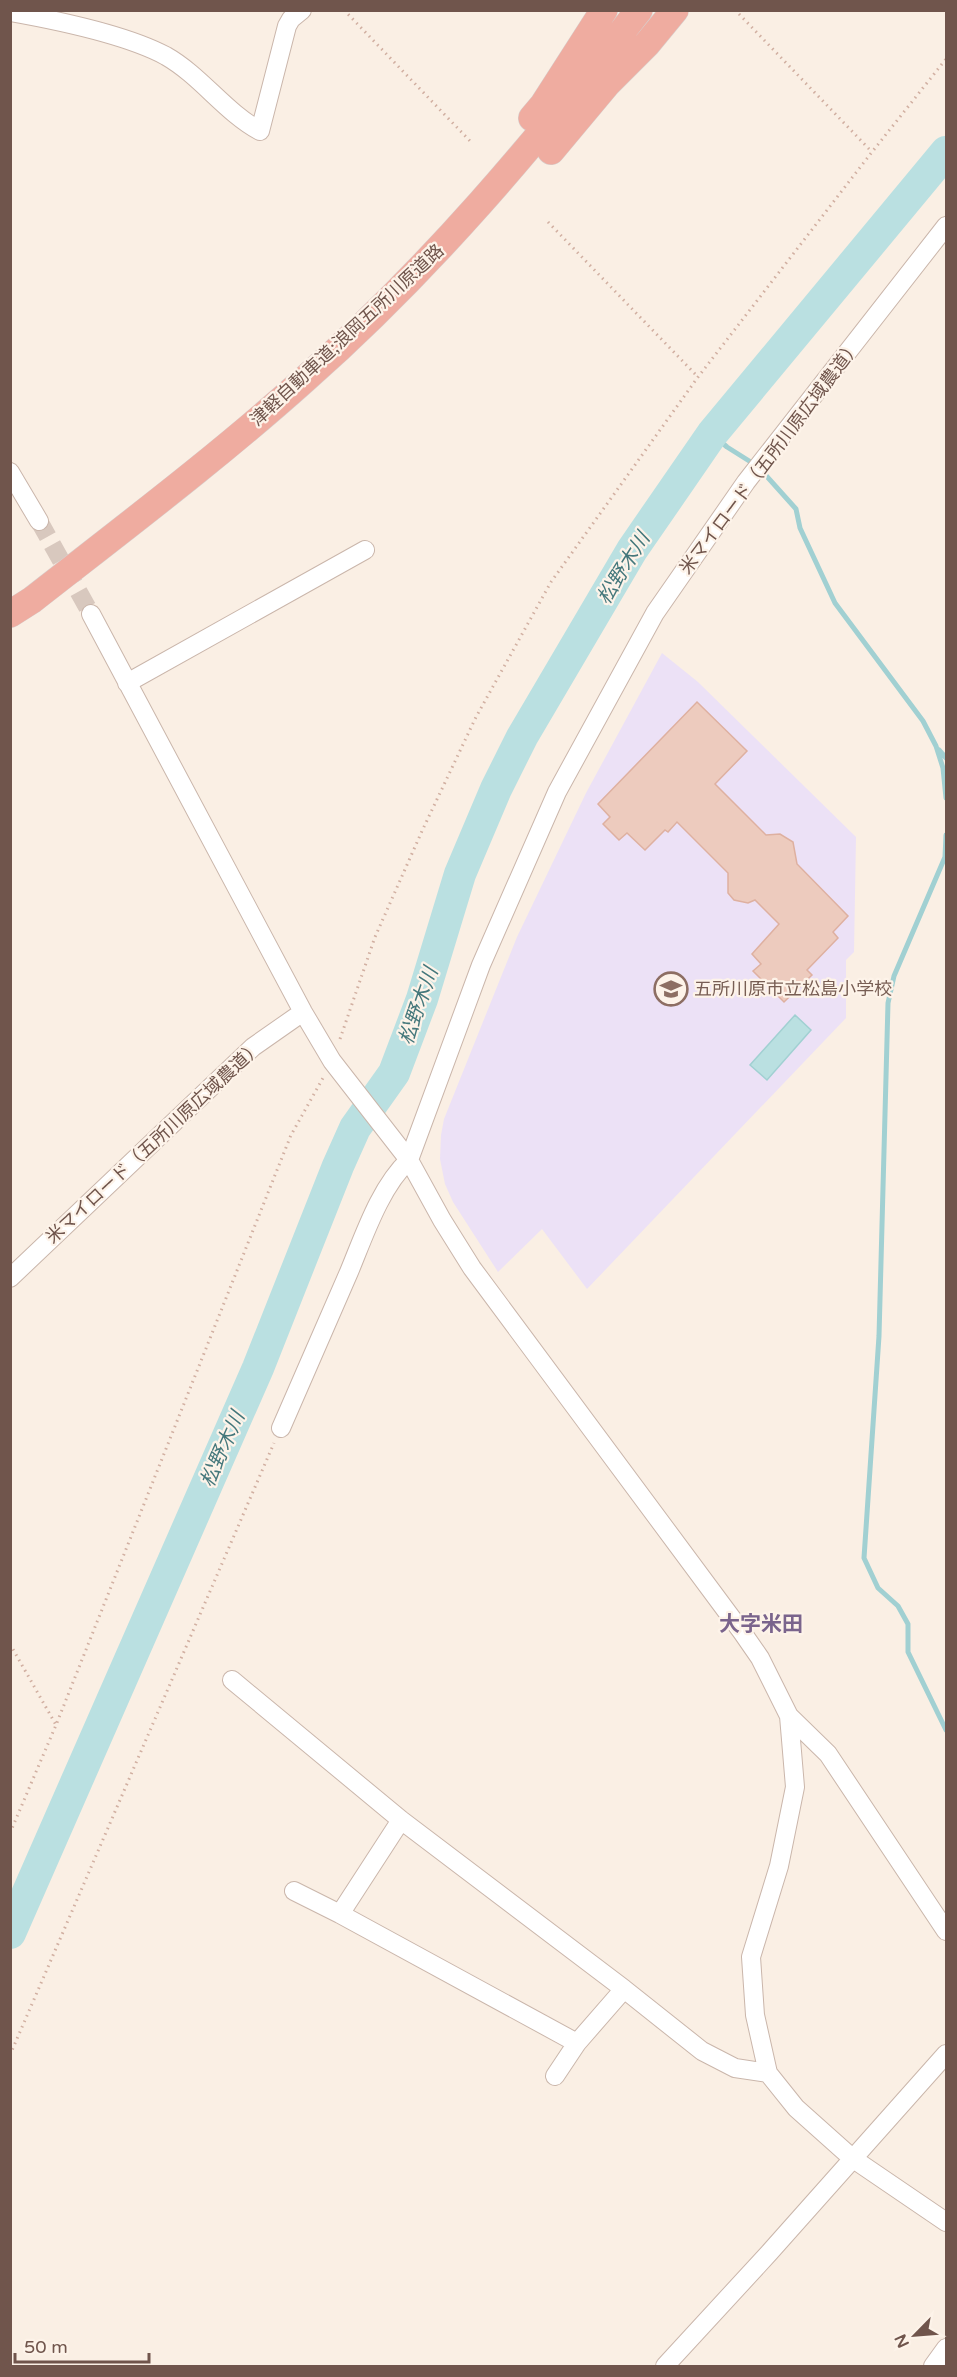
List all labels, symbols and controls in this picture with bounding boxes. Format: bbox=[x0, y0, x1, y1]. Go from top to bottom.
street label: 津軽自動車道;浪岡五所川原道路 bbox=[246, 239, 448, 431]
street label: 米マイロード（五所川原広域農道） bbox=[675, 335, 865, 579]
water label: 松野木川 bbox=[592, 527, 656, 609]
water label: 松野木川 bbox=[395, 963, 444, 1048]
school or university icon: 五所川原市立松島小学校 bbox=[653, 971, 689, 1007]
place label: 五所川原市立松島小学校 bbox=[694, 978, 892, 1000]
street label: 米マイロード（五所川原広域農道） bbox=[41, 1036, 267, 1248]
water label: 松野木川 bbox=[196, 1406, 251, 1491]
district label: 大字米田 bbox=[719, 1612, 803, 1637]
north arrow bbox=[885, 2305, 945, 2365]
scale bar bbox=[15, 2326, 148, 2364]
text: N bbox=[891, 2331, 914, 2351]
text: 50 m bbox=[24, 2336, 68, 2358]

